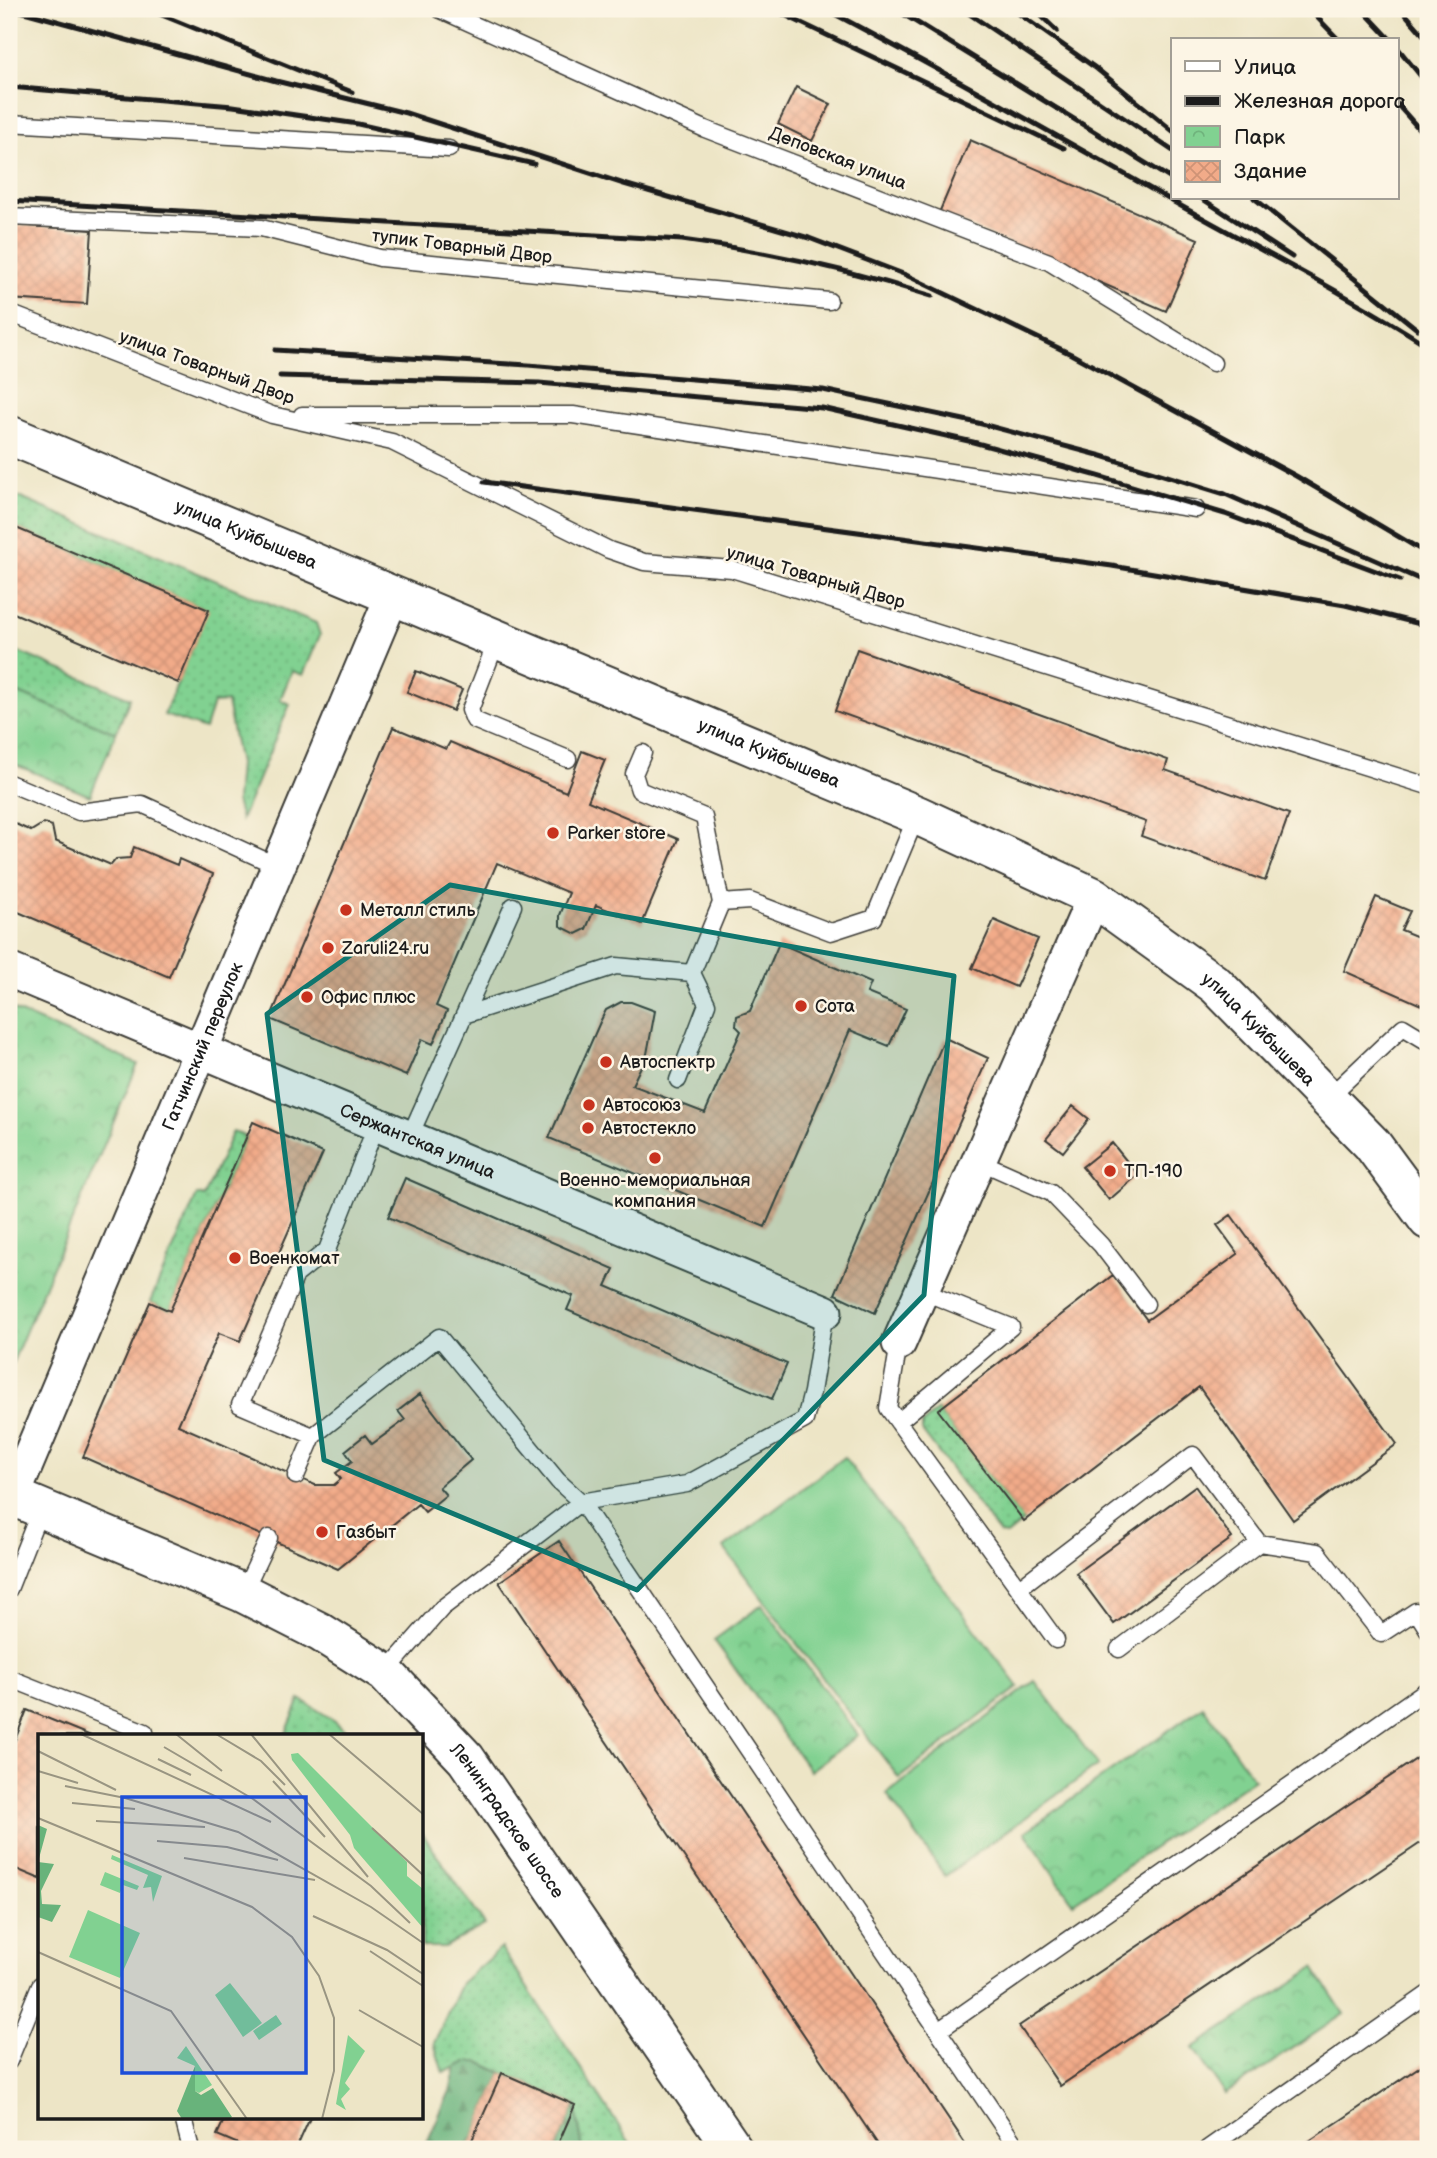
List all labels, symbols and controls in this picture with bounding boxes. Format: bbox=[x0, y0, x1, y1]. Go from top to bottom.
legend bbox=[1171, 38, 1398, 200]
text: Улица bbox=[1234, 55, 1297, 80]
text: Железная дорога bbox=[1234, 89, 1407, 114]
street label: Деповская улица bbox=[766, 123, 910, 194]
text: Парк bbox=[1234, 125, 1285, 150]
text: Здание bbox=[1234, 159, 1307, 184]
street label: тупик Товарный Двор bbox=[371, 225, 553, 268]
street label: улица Товарный Двор bbox=[116, 326, 297, 409]
street label: улица Куйбышева bbox=[172, 496, 320, 574]
street label: улица Товарный Двор bbox=[724, 542, 908, 613]
street label: улица Куйбышева bbox=[695, 715, 843, 793]
place label: Parker store bbox=[567, 823, 666, 844]
marker: Parker store bbox=[545, 825, 561, 841]
place label: Металл стиль bbox=[360, 900, 476, 921]
marker: Металл стиль bbox=[338, 902, 354, 918]
place label: Zaruli24.ru bbox=[341, 938, 429, 959]
marker: Zaruli24.ru bbox=[320, 940, 336, 956]
street label: Гатчинский переулок bbox=[158, 959, 248, 1134]
street label: улица Куйбышева bbox=[1198, 968, 1319, 1091]
place label: Офис плюс bbox=[321, 987, 416, 1008]
marker: Офис плюс bbox=[299, 989, 315, 1005]
place label: Сота bbox=[815, 996, 855, 1017]
marker: Сота bbox=[793, 998, 809, 1014]
place label: Автоспектр bbox=[619, 1052, 715, 1073]
marker: Автоспектр bbox=[598, 1054, 614, 1070]
place label: Автосоюз bbox=[602, 1095, 681, 1116]
marker: Автосоюз bbox=[581, 1097, 597, 1113]
street label: Сержантская улица bbox=[336, 1100, 499, 1184]
place label: Автостекло bbox=[601, 1118, 696, 1139]
marker: Автостекло bbox=[580, 1120, 596, 1136]
marker: Военно-мемориальная компания bbox=[647, 1150, 663, 1166]
place label: ТП-190 bbox=[1124, 1161, 1182, 1182]
marker: ТП-190 bbox=[1102, 1163, 1118, 1179]
place label: Военно-мемориальная компания bbox=[559, 1170, 751, 1212]
place label: Военкомат bbox=[249, 1248, 340, 1269]
marker: Военкомат bbox=[227, 1250, 243, 1266]
place label: Газбыт bbox=[336, 1522, 397, 1543]
marker: Газбыт bbox=[314, 1524, 330, 1540]
inset map bbox=[38, 1734, 424, 2120]
street label: Ленинградское шоссе bbox=[445, 1738, 568, 1902]

